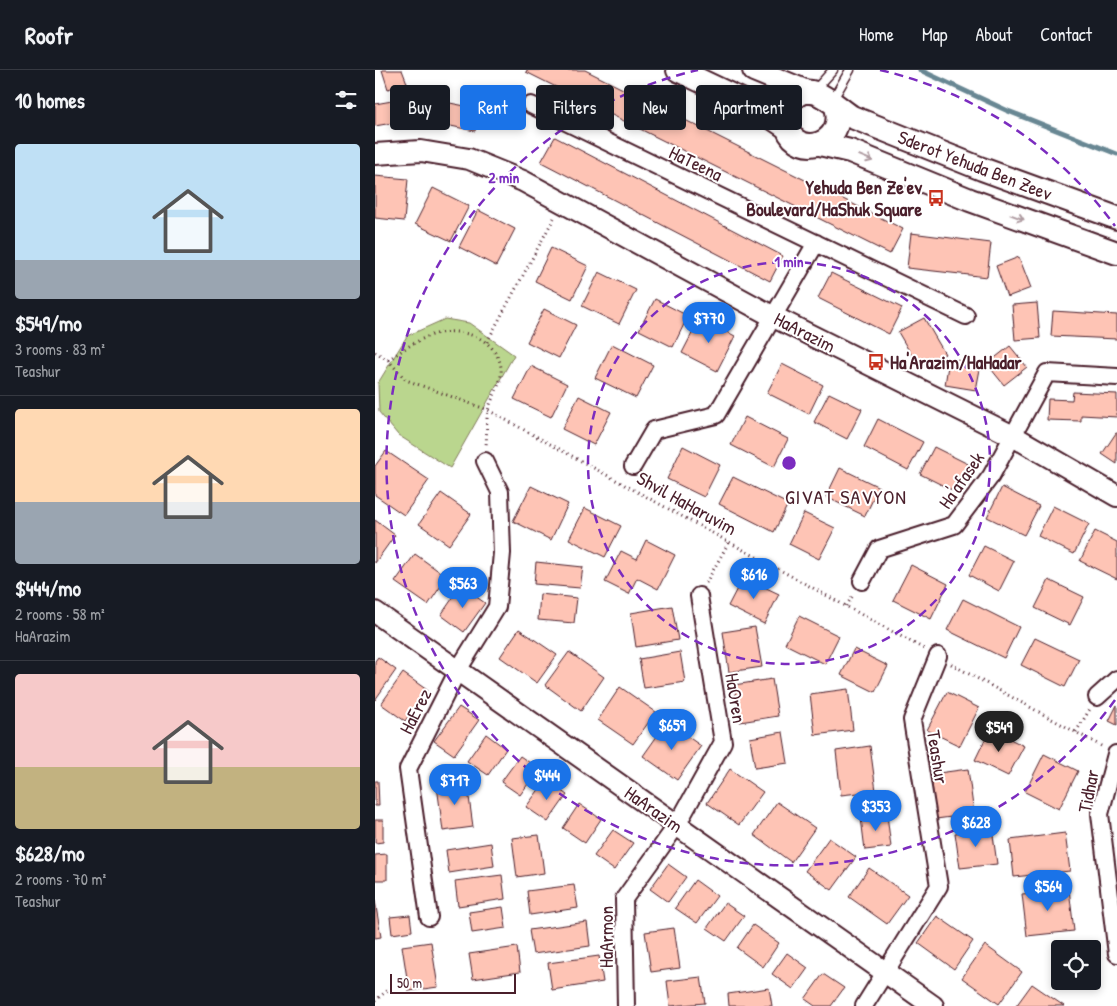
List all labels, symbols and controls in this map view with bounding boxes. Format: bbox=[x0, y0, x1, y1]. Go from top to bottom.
text: Roofr bbox=[25, 19, 73, 51]
text: Home bbox=[859, 22, 894, 47]
text: Map bbox=[922, 22, 947, 47]
text: About bbox=[975, 22, 1012, 47]
text: Contact bbox=[1040, 22, 1092, 47]
chip: Buy bbox=[390, 85, 450, 130]
chip: Rent bbox=[460, 85, 526, 130]
chip: Filters bbox=[536, 85, 614, 130]
chip: New bbox=[624, 85, 686, 130]
chip: Apartment bbox=[696, 85, 802, 130]
text: 10 homes bbox=[15, 86, 85, 115]
icon: filters bbox=[332, 86, 360, 114]
street label: Sderot Yehuda Ben Zeev bbox=[894, 124, 1056, 206]
street label: HaTeena bbox=[665, 139, 728, 187]
one-way arrow bbox=[858, 154, 873, 163]
text: 2 min bbox=[489, 167, 520, 188]
place label: Yehuda Ben Ze'ev Boulevard/HaShuk Square bbox=[746, 174, 922, 223]
icon: home bbox=[143, 176, 233, 266]
bus stop icon: Yehuda Ben Ze'ev Boulevard/HaShuk Square bbox=[926, 188, 946, 208]
one-way arrow bbox=[1009, 213, 1025, 222]
text: 1 min bbox=[774, 251, 804, 272]
pin: $770 bbox=[679, 302, 739, 344]
street label: HaArazim bbox=[770, 306, 840, 359]
text: $770 bbox=[693, 307, 725, 329]
text: $549/mo bbox=[15, 309, 82, 338]
text: 3 rooms · 83 m² bbox=[15, 338, 105, 360]
place label: Ha'Arazim/HaHadar bbox=[890, 349, 1022, 375]
bus stop icon: Ha'Arazim/HaHadar bbox=[866, 352, 886, 372]
text: Teashur bbox=[15, 360, 61, 382]
icon: home bbox=[143, 442, 233, 532]
street label: Ha'afasek bbox=[932, 446, 990, 514]
centre of rings bbox=[780, 454, 798, 472]
street label: Shvil HaHaruvim bbox=[632, 465, 742, 541]
district label: GIVAT SAVYON bbox=[785, 483, 907, 510]
pin: $616 bbox=[724, 558, 784, 600]
text: $616 bbox=[741, 563, 767, 585]
pin: $563 bbox=[433, 566, 493, 609]
text: $563 bbox=[449, 572, 477, 594]
text: $444/mo bbox=[15, 574, 81, 603]
text: 2 rooms · 58 m² bbox=[15, 603, 105, 625]
text: HaArazim bbox=[15, 625, 70, 647]
street label: HaOren bbox=[719, 671, 753, 725]
street label: HaErez bbox=[393, 684, 437, 738]
icon: home bbox=[143, 707, 233, 797]
pin: $659 bbox=[642, 708, 702, 751]
pin: $549 bbox=[969, 710, 1029, 753]
text: $659 bbox=[658, 714, 686, 736]
text: $549 bbox=[986, 716, 1012, 738]
street label: Teashur bbox=[921, 728, 955, 786]
pin: $444 bbox=[517, 758, 577, 801]
pin: $717 bbox=[425, 764, 485, 806]
text: $444 bbox=[534, 764, 560, 786]
street label: Tidhar bbox=[1071, 767, 1105, 815]
text: $717 bbox=[440, 769, 470, 791]
street label: HaArazim bbox=[620, 780, 688, 839]
pin: $353 bbox=[846, 790, 906, 832]
text: $353 bbox=[861, 795, 891, 817]
pin: $628 bbox=[946, 806, 1006, 848]
text: $628 bbox=[962, 811, 990, 833]
text: $628/mo bbox=[15, 839, 85, 868]
text: 2 rooms · 70 m² bbox=[15, 868, 106, 890]
pin: $564 bbox=[1018, 870, 1078, 912]
text: $564 bbox=[1034, 875, 1062, 897]
text: Teashur bbox=[15, 890, 61, 912]
street label: HaArmon bbox=[593, 906, 619, 968]
map controls bbox=[1051, 940, 1101, 990]
button: locate bbox=[1051, 940, 1101, 990]
scale bar bbox=[390, 971, 516, 994]
text: 50 m bbox=[397, 973, 422, 992]

